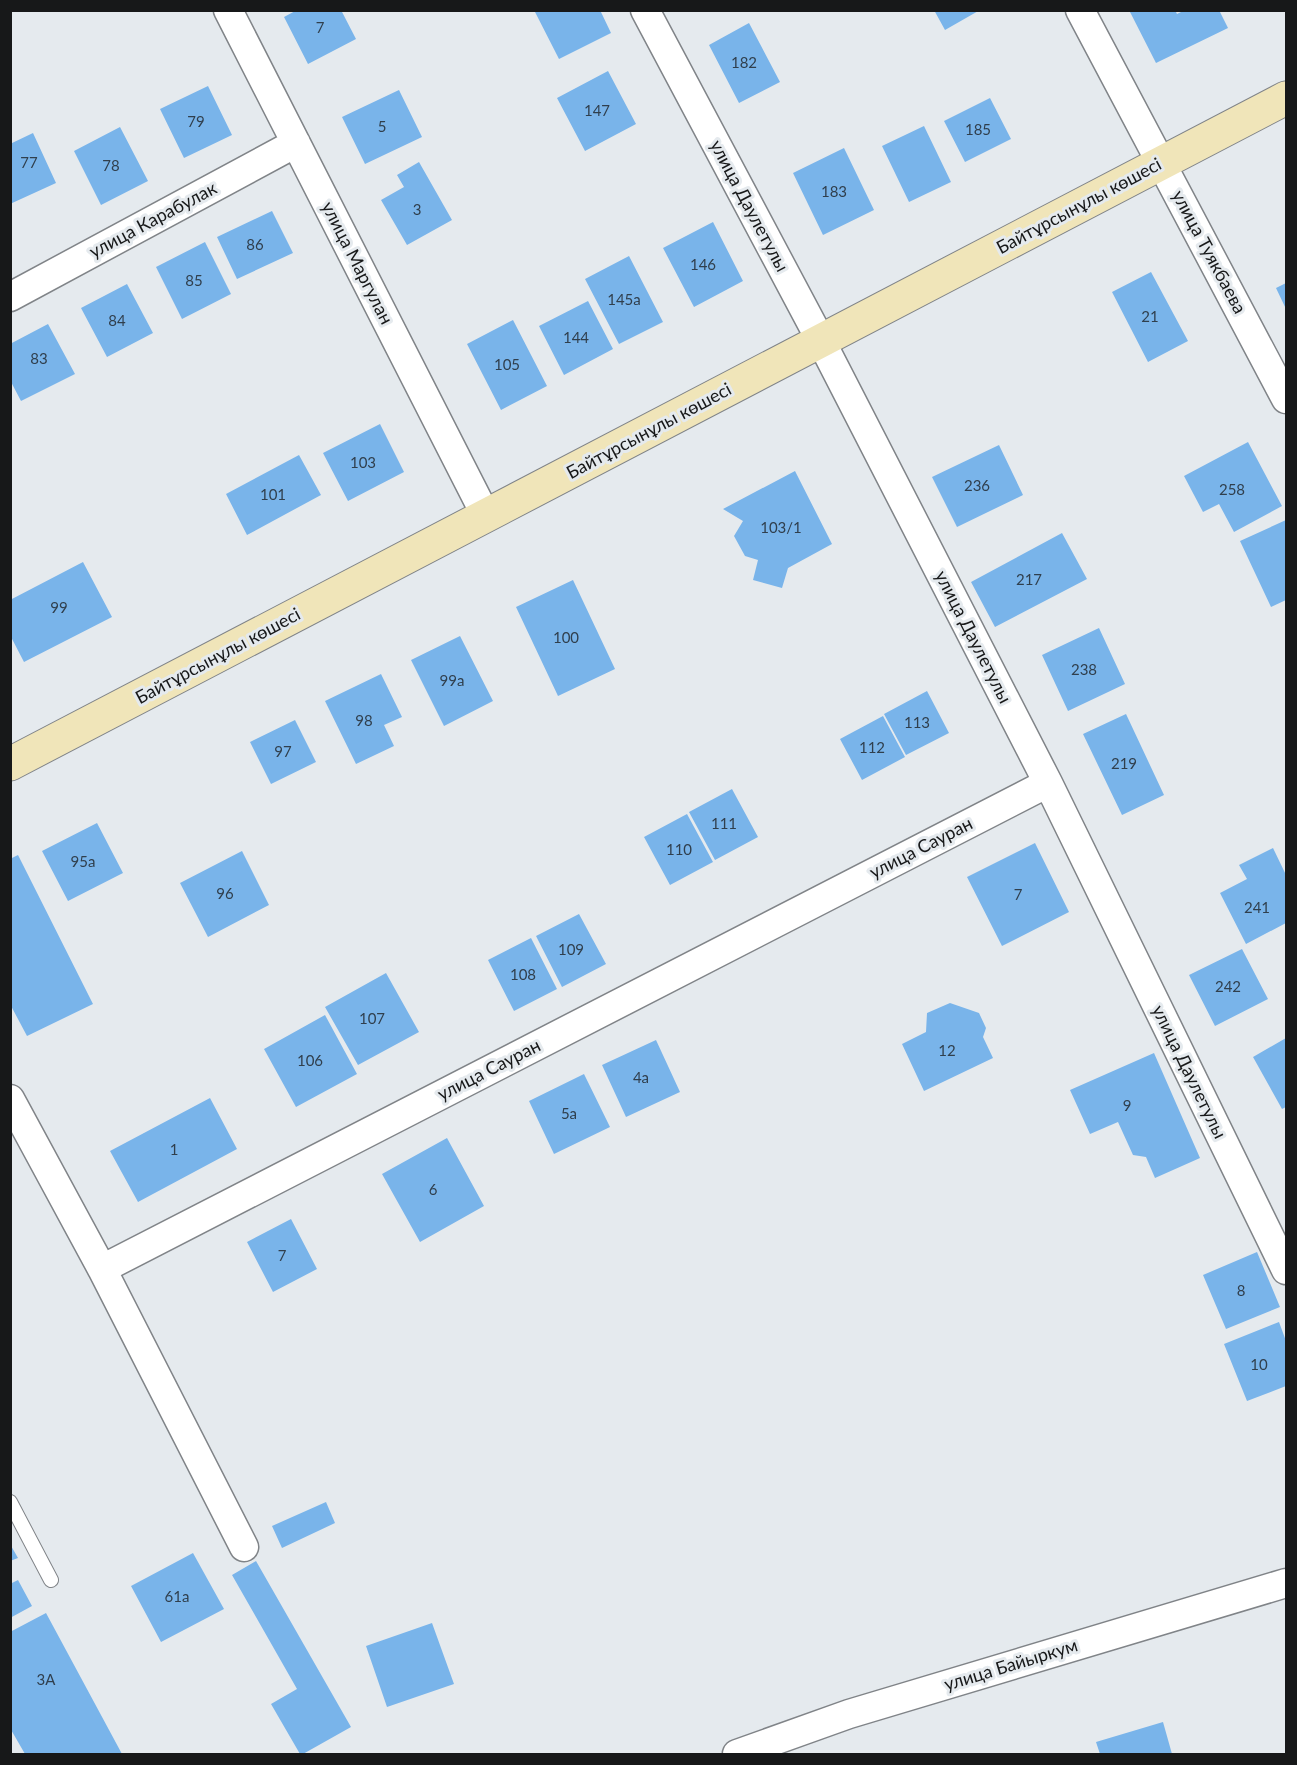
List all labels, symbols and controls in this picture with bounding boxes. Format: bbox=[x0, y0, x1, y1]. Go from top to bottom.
house number: 7 bbox=[316, 18, 325, 36]
house number: 182 bbox=[731, 53, 757, 71]
house number: 147 bbox=[584, 101, 610, 119]
house number: 79 bbox=[187, 112, 205, 130]
house number: 5 bbox=[378, 117, 386, 135]
house number: 185 bbox=[965, 120, 991, 138]
street label: улица Даулетулы bbox=[706, 136, 794, 275]
street label: Байтұрсынұлы көшесі bbox=[992, 152, 1165, 258]
house number: 77 bbox=[20, 153, 38, 171]
house number: 78 bbox=[102, 156, 120, 174]
street label: улица Карабулак bbox=[85, 176, 221, 262]
house number: 183 bbox=[821, 182, 847, 200]
street label: улица Туякбаева bbox=[1168, 186, 1252, 317]
street label: улица Маргулан bbox=[318, 198, 398, 328]
house number: 3 bbox=[413, 200, 421, 218]
house number: 86 bbox=[246, 235, 264, 253]
house number: 146 bbox=[690, 255, 716, 273]
house number: 85 bbox=[185, 271, 203, 289]
house number: 145а bbox=[607, 290, 641, 308]
house number: 21 bbox=[1141, 307, 1159, 325]
house number: 84 bbox=[108, 311, 126, 329]
house number: 144 bbox=[563, 328, 589, 346]
house number: 83 bbox=[30, 349, 48, 367]
house number: 105 bbox=[494, 355, 520, 373]
street label: Байтұрсынұлы көшесі bbox=[562, 377, 735, 483]
house number: 103 bbox=[350, 453, 376, 471]
house number: 236 bbox=[964, 476, 990, 494]
house number: 258 bbox=[1219, 480, 1245, 498]
house number: 101 bbox=[260, 485, 286, 503]
house number: 103/1 bbox=[760, 518, 802, 536]
street label: улица Даулетулы bbox=[931, 567, 1017, 707]
house number: 217 bbox=[1016, 570, 1042, 588]
house number: 99 bbox=[50, 598, 68, 616]
street label: Байтұрсынұлы көшесі bbox=[131, 602, 304, 708]
house number: 100 bbox=[553, 628, 579, 646]
house number: 238 bbox=[1071, 660, 1097, 678]
house number: 99а bbox=[440, 671, 464, 689]
house number: 98 bbox=[355, 711, 373, 729]
house number: 113 bbox=[904, 713, 930, 731]
house number: 112 bbox=[859, 738, 885, 756]
house number: 97 bbox=[274, 742, 292, 760]
house number: 219 bbox=[1111, 754, 1137, 772]
street label: улица Сауран bbox=[865, 812, 976, 883]
house number: 111 bbox=[711, 814, 737, 832]
house number: 110 bbox=[666, 840, 692, 858]
house number: 95а bbox=[71, 852, 95, 870]
house number: 96 bbox=[216, 884, 234, 902]
house number: 7 bbox=[1014, 885, 1023, 903]
house number: 241 bbox=[1244, 898, 1270, 916]
house number: 109 bbox=[558, 940, 584, 958]
house number: 108 bbox=[510, 965, 536, 983]
house number: 242 bbox=[1215, 977, 1241, 995]
street label: улица Даулетулы bbox=[1148, 1001, 1232, 1142]
house number: 107 bbox=[359, 1009, 385, 1027]
street label: улица Сауран bbox=[433, 1034, 544, 1105]
house number: 12 bbox=[938, 1041, 956, 1059]
house number: 106 bbox=[297, 1051, 323, 1069]
house number: 4а bbox=[633, 1068, 649, 1086]
house number: 9 bbox=[1123, 1096, 1131, 1114]
house number: 5а bbox=[561, 1104, 577, 1122]
house number: 1 bbox=[170, 1140, 178, 1158]
house number: 6 bbox=[429, 1180, 438, 1198]
house number: 7 bbox=[278, 1246, 287, 1264]
house number: 8 bbox=[1237, 1281, 1245, 1299]
house number: 10 bbox=[1250, 1355, 1268, 1373]
house number: 61а bbox=[165, 1587, 189, 1605]
street label: улица Байыркум bbox=[941, 1633, 1080, 1695]
house number: 3А bbox=[37, 1670, 56, 1688]

